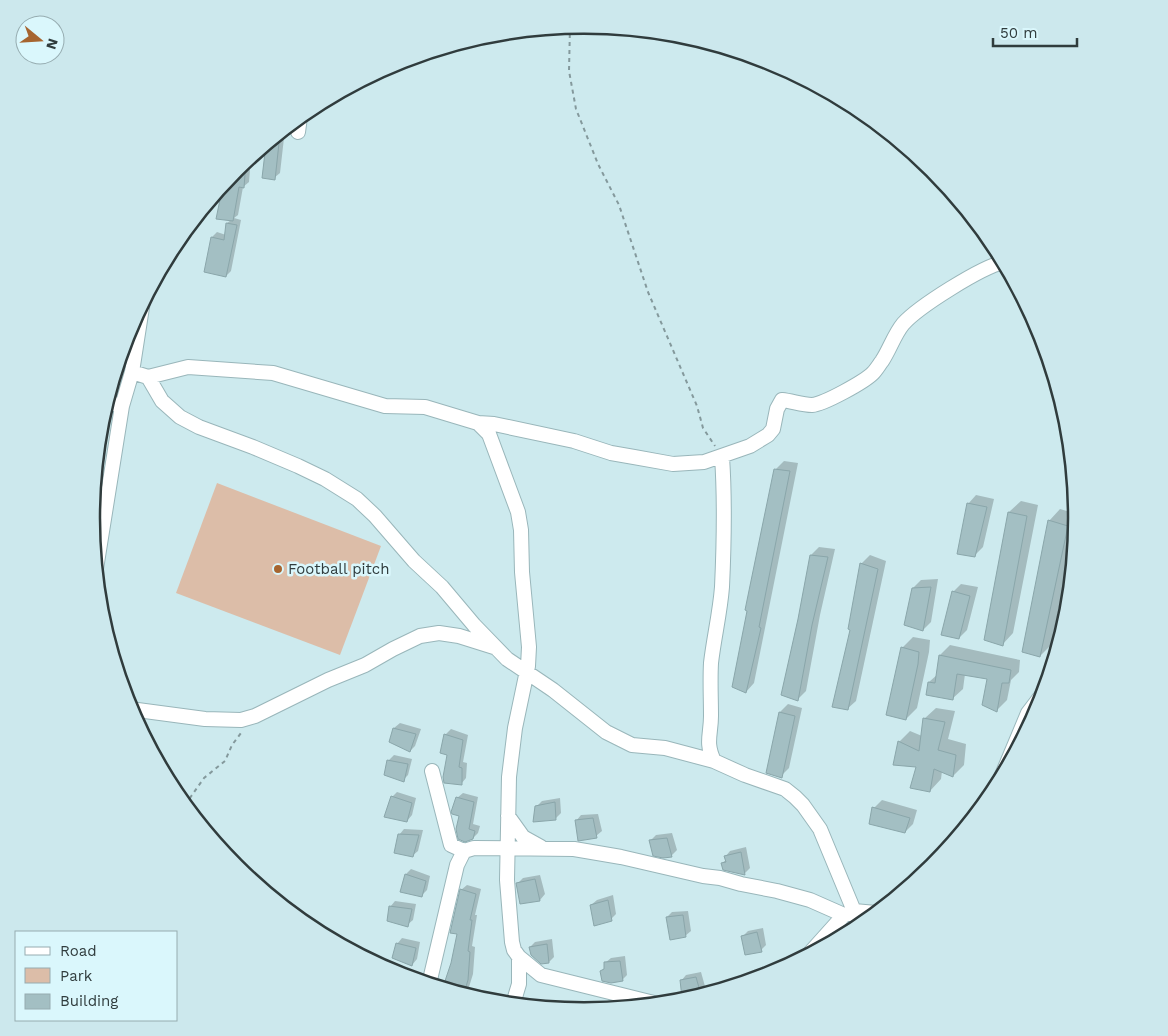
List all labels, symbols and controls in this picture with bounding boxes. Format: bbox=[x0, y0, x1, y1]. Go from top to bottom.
north arrow bbox=[15, 15, 65, 65]
scale bar bbox=[993, 15, 1077, 47]
text: 50 m bbox=[1000, 24, 1037, 42]
text: N bbox=[43, 37, 62, 51]
place label: Football pitch bbox=[288, 560, 390, 578]
marker: Football pitch bbox=[272, 563, 284, 575]
legend bbox=[15, 931, 178, 1021]
text: Road bbox=[60, 942, 97, 960]
text: Park bbox=[60, 967, 93, 985]
text: Building bbox=[60, 992, 118, 1010]

